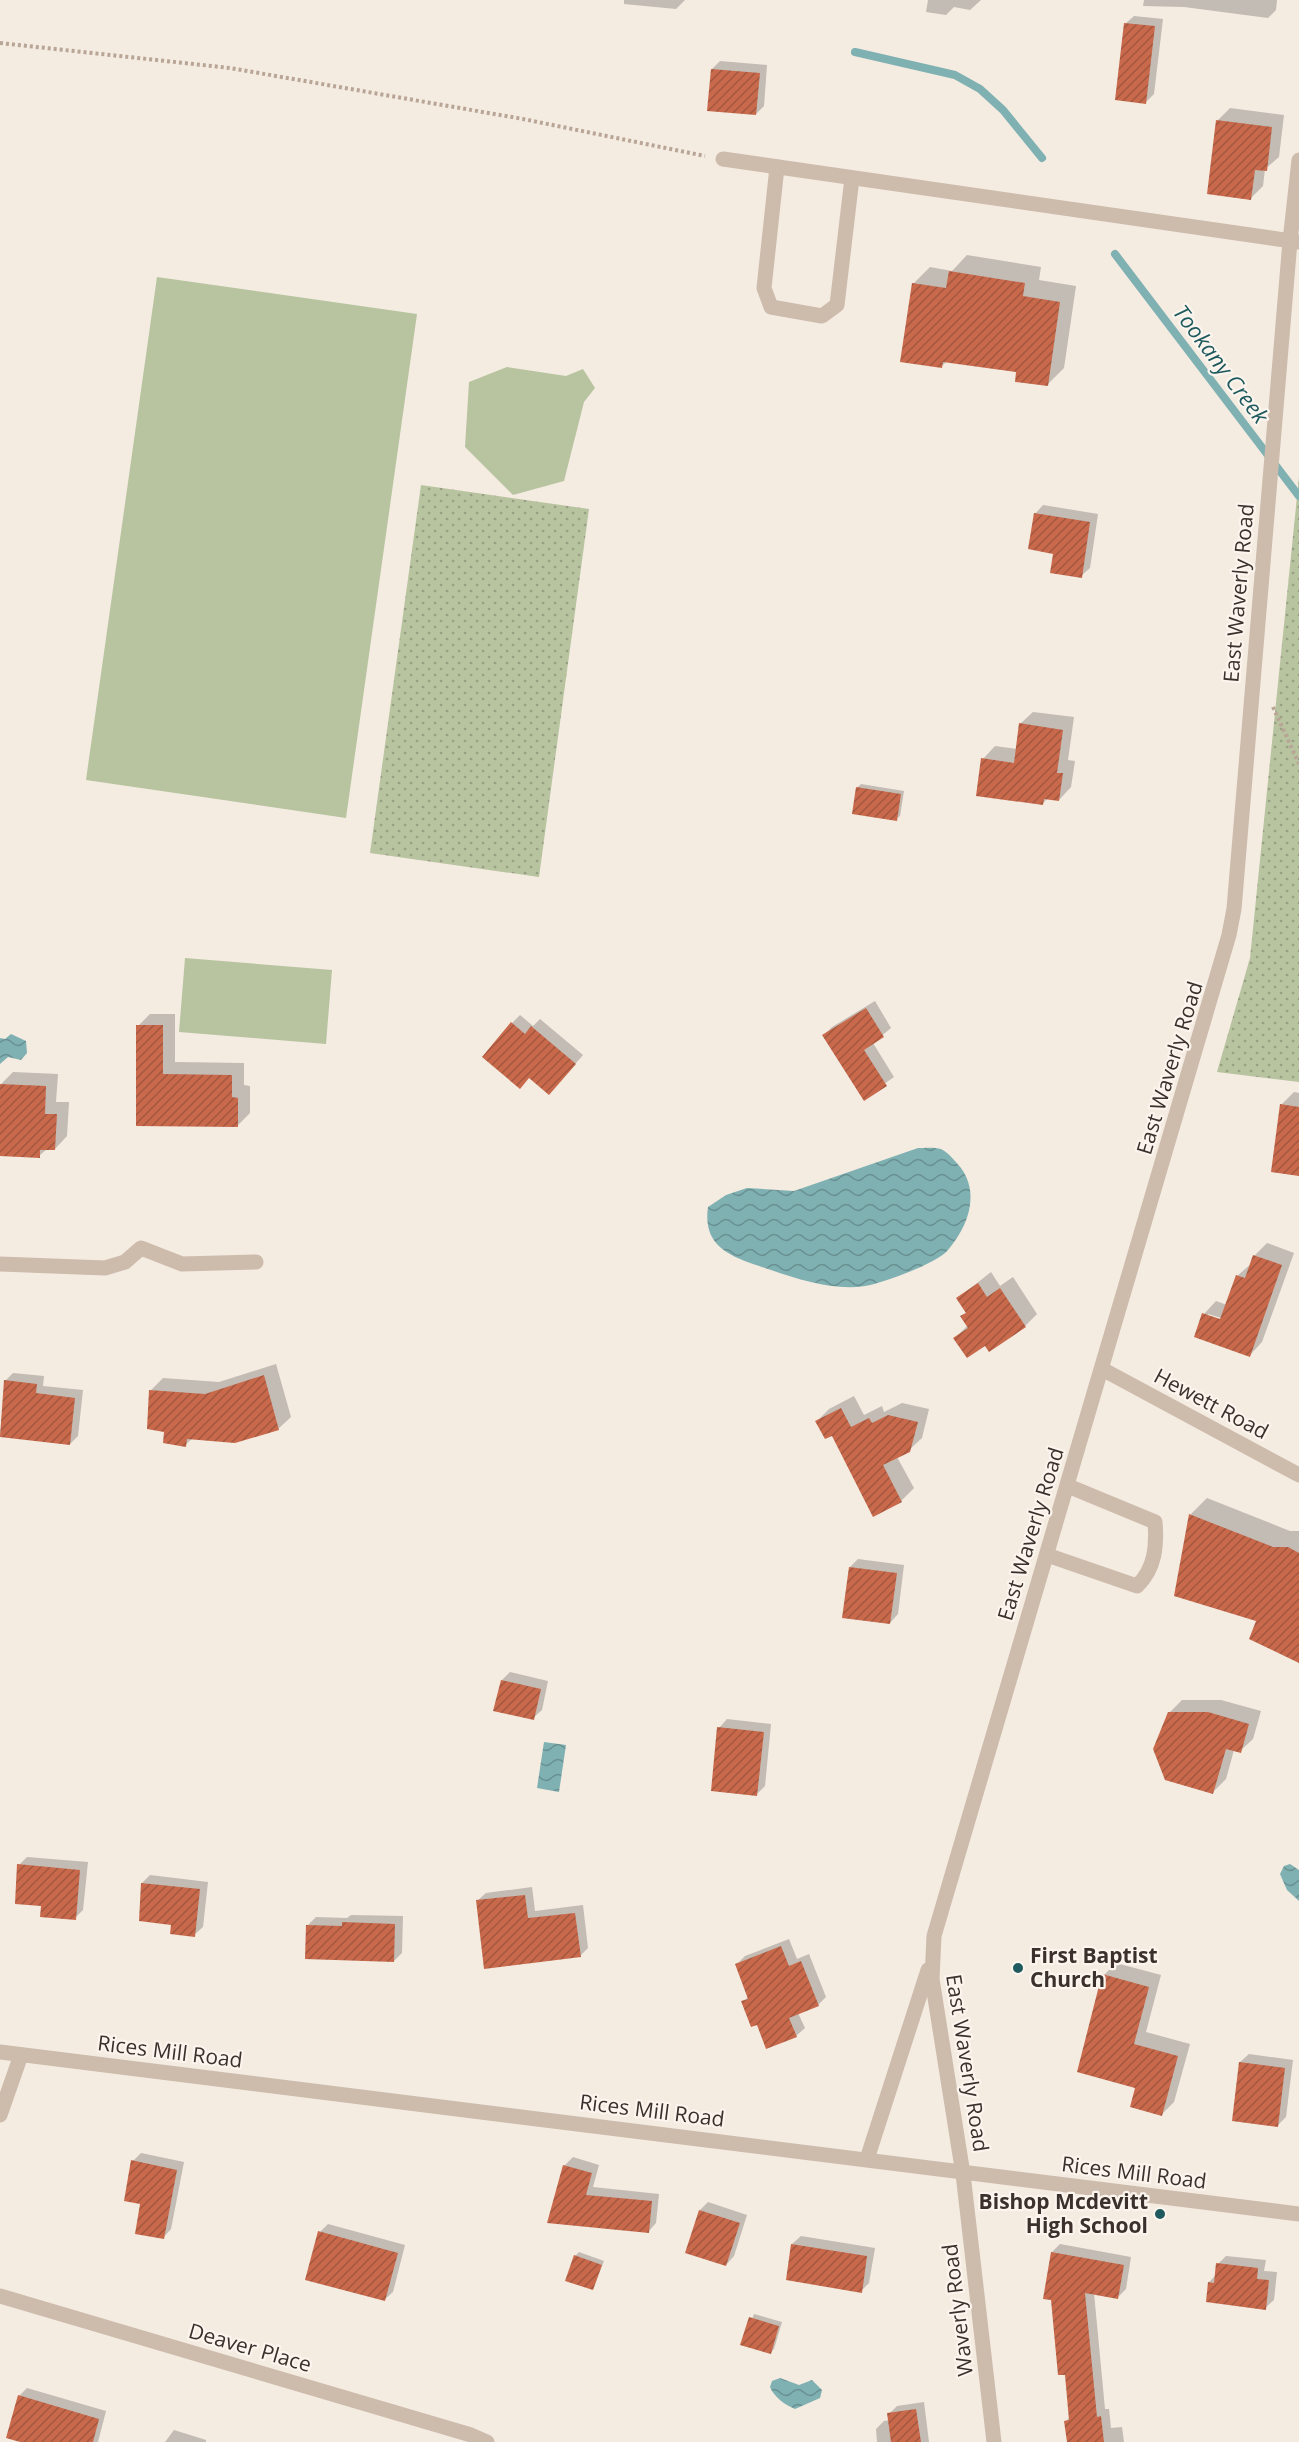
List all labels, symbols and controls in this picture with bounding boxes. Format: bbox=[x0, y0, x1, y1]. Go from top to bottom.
water label: Tookany Creek bbox=[1167, 298, 1277, 430]
street label: East Waverly Road bbox=[1216, 502, 1260, 684]
street label: East Waverly Road bbox=[1129, 978, 1209, 1158]
street label: Hewett Road bbox=[1149, 1361, 1274, 1445]
street label: East Waverly Road bbox=[990, 1444, 1070, 1624]
place label: First Baptist Church bbox=[1030, 1941, 1158, 1993]
marker: First Baptist Church bbox=[1011, 1961, 1025, 1975]
street label: East Waverly Road bbox=[940, 1972, 996, 2154]
street label: Rices Mill Road bbox=[96, 2028, 244, 2074]
street label: Rices Mill Road bbox=[578, 2087, 726, 2133]
street label: Rices Mill Road bbox=[1060, 2149, 1208, 2195]
place label: Bishop Mcdevitt High School bbox=[979, 2187, 1148, 2239]
marker: Bishop Mcdevitt High School bbox=[1153, 2207, 1167, 2221]
street label: Waverly Road bbox=[935, 2242, 979, 2378]
street label: Deaver Place bbox=[186, 2316, 315, 2378]

